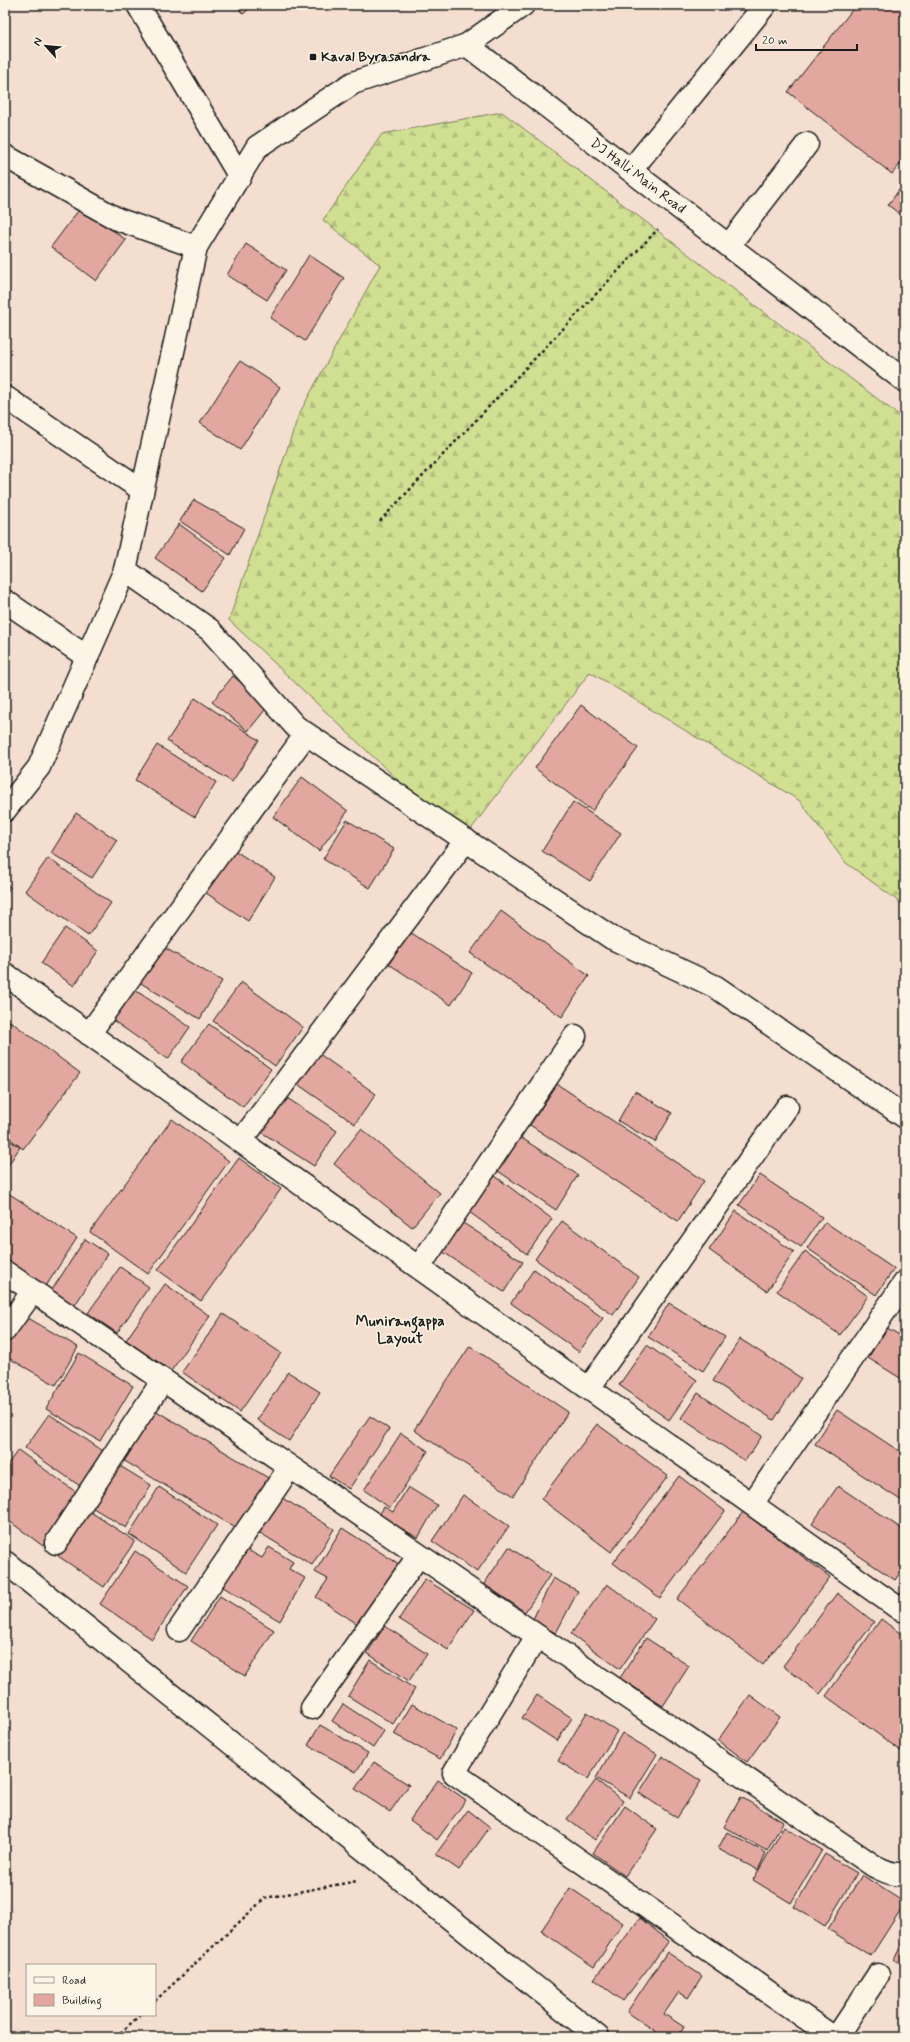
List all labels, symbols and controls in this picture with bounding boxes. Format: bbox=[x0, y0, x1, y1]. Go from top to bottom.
north arrow bbox=[26, 26, 66, 66]
scale bar bbox=[756, 26, 857, 52]
text: 20 m bbox=[762, 33, 788, 49]
text: N bbox=[30, 35, 46, 48]
place label: Kaval Byrasandra bbox=[321, 48, 431, 66]
marker: Kaval Byrasandra bbox=[308, 52, 318, 62]
street label: DJ Halli Main Road bbox=[587, 134, 689, 218]
district label: Munirangappa Layout bbox=[356, 1312, 444, 1349]
legend bbox=[26, 1964, 156, 2016]
text: Road bbox=[62, 1973, 86, 1989]
text: Building bbox=[62, 1993, 102, 2010]

